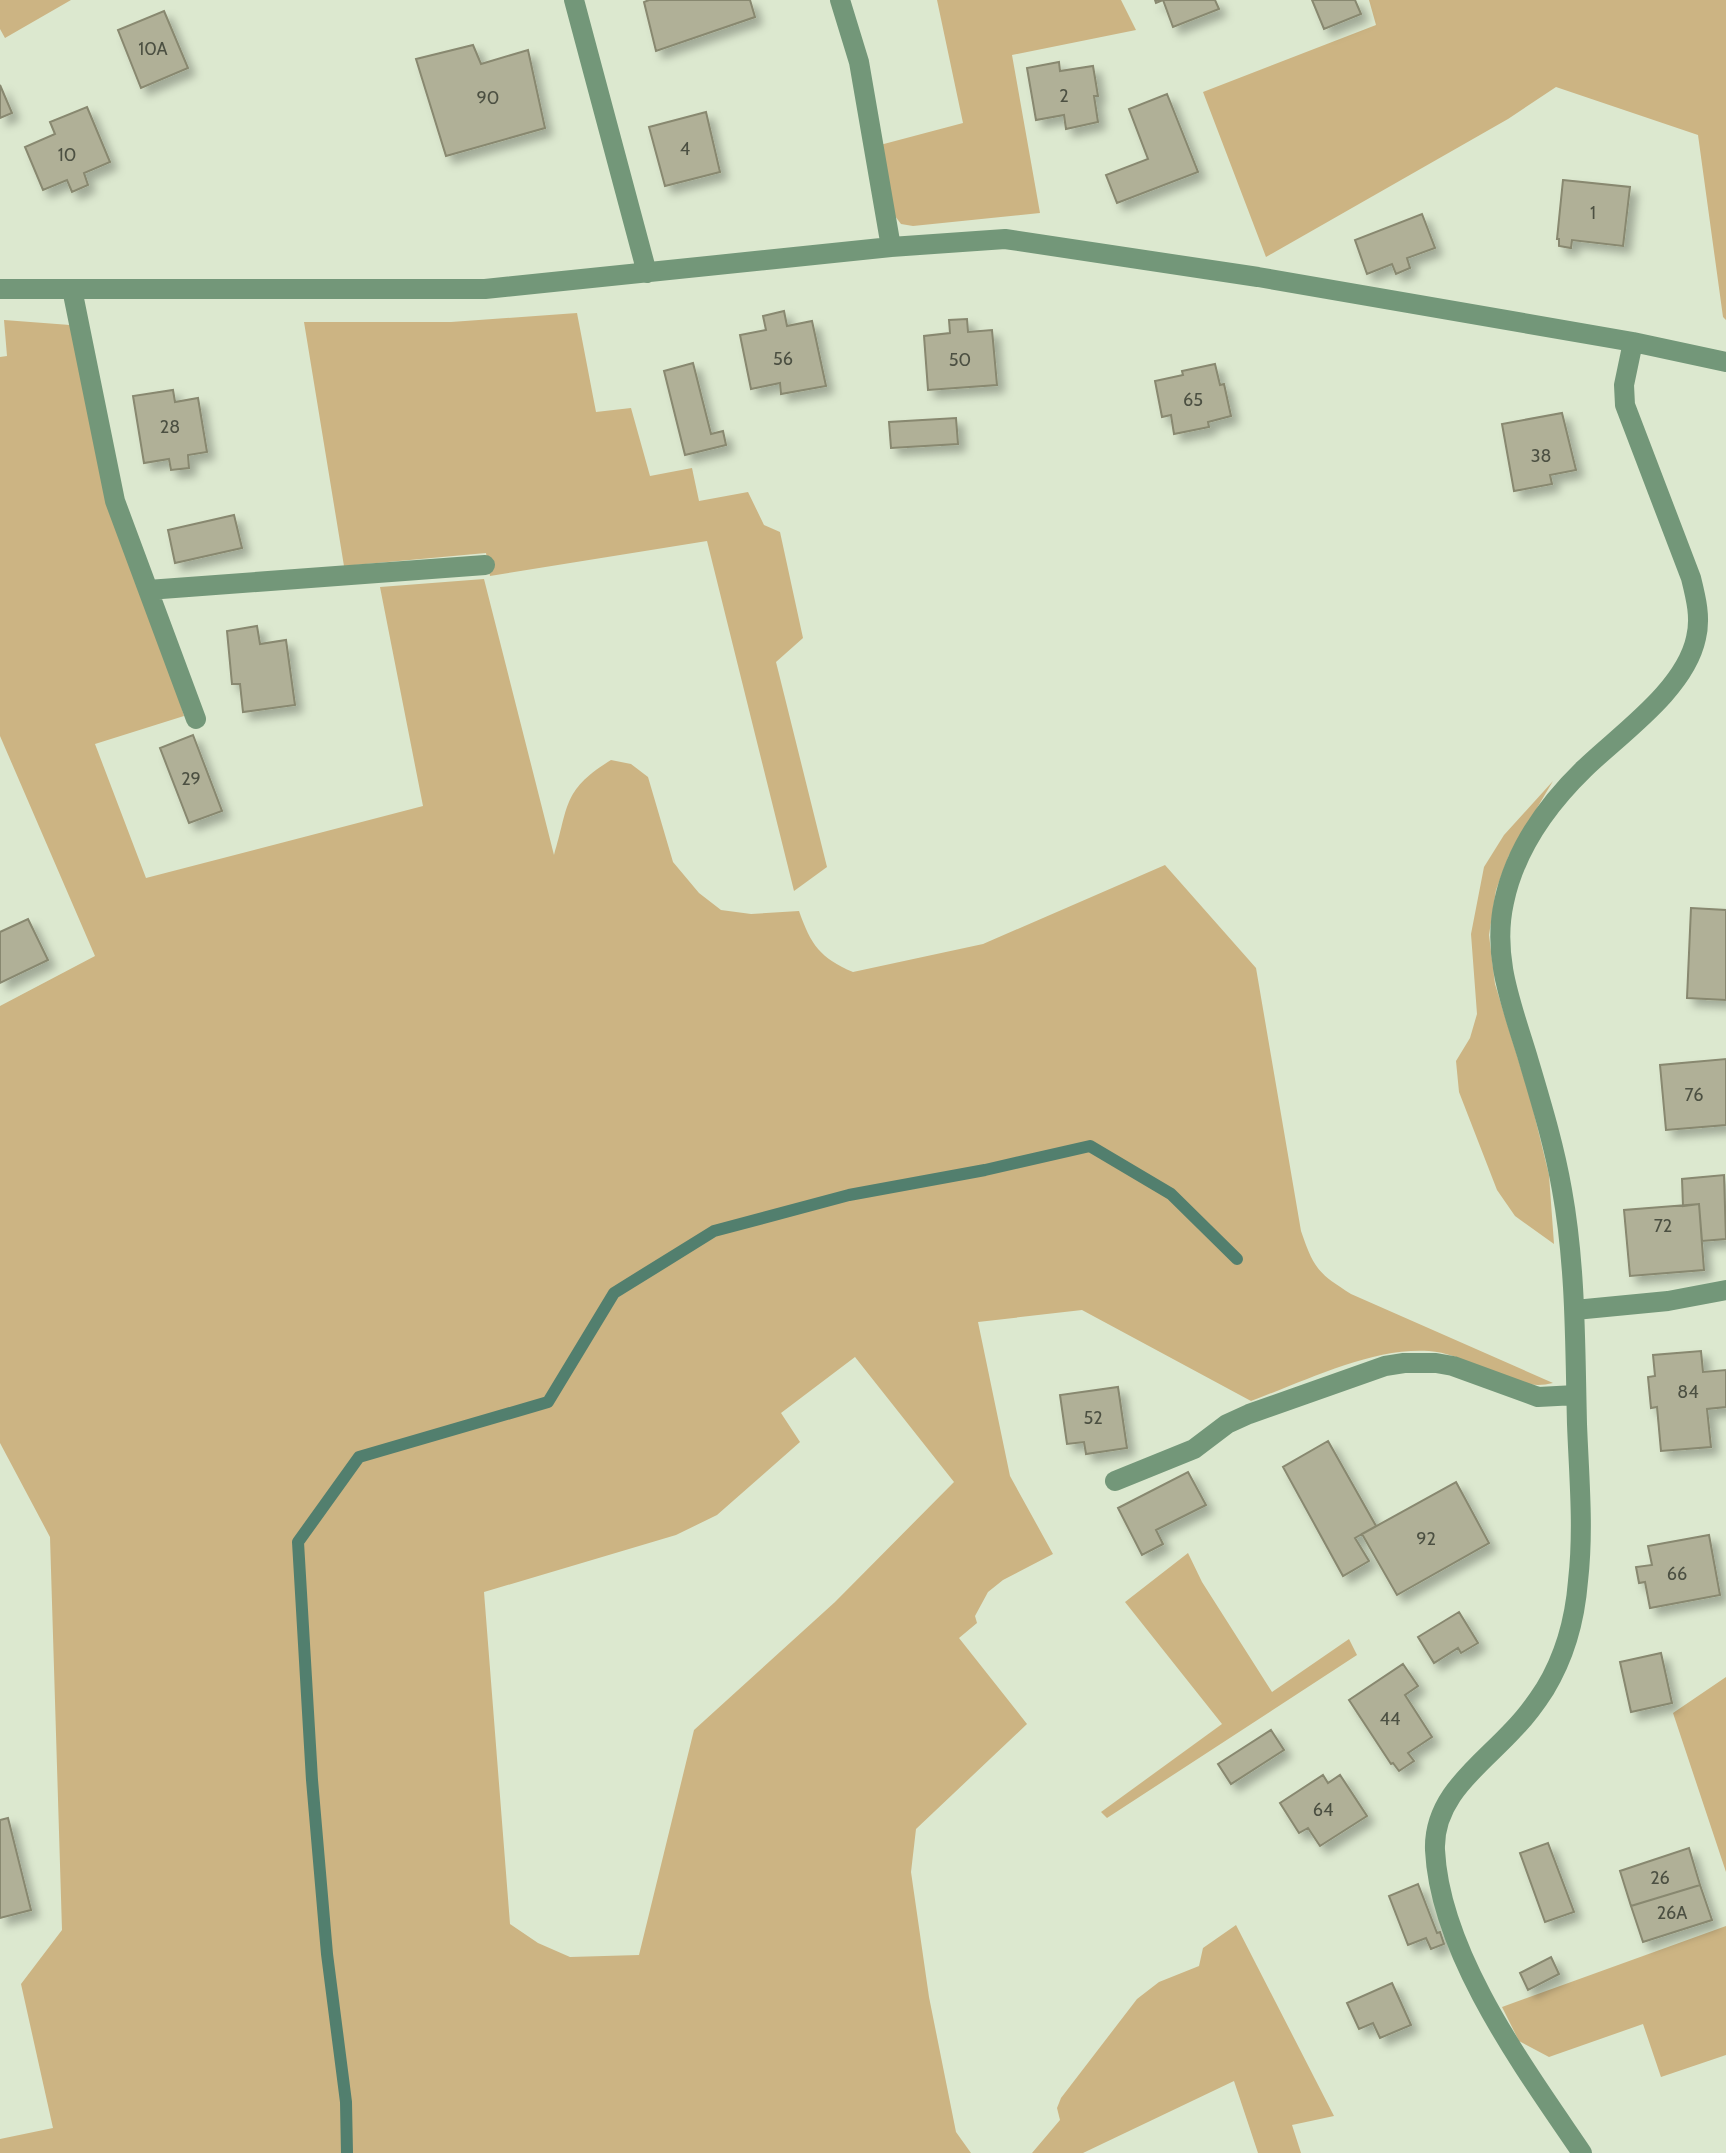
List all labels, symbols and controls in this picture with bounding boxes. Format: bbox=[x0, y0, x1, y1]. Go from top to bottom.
house number: 10A bbox=[138, 38, 168, 60]
house number: 2 bbox=[1059, 85, 1069, 107]
house number: 90 bbox=[477, 87, 499, 109]
house number: 4 bbox=[680, 138, 690, 160]
house number: 10 bbox=[58, 144, 76, 166]
house number: 1 bbox=[1590, 202, 1596, 224]
house number: 56 bbox=[773, 348, 793, 370]
house number: 50 bbox=[949, 349, 971, 371]
house number: 65 bbox=[1183, 389, 1203, 411]
house number: 28 bbox=[160, 416, 180, 438]
house number: 38 bbox=[1531, 445, 1551, 467]
house number: 29 bbox=[181, 768, 201, 790]
house number: 76 bbox=[1685, 1084, 1703, 1106]
house number: 72 bbox=[1654, 1215, 1672, 1237]
house number: 84 bbox=[1677, 1381, 1699, 1403]
house number: 52 bbox=[1083, 1407, 1103, 1429]
house number: 92 bbox=[1416, 1528, 1436, 1550]
house number: 66 bbox=[1667, 1563, 1687, 1585]
house number: 44 bbox=[1380, 1708, 1400, 1730]
house number: 64 bbox=[1313, 1799, 1333, 1821]
house number: 26 bbox=[1650, 1867, 1670, 1889]
house number: 26A bbox=[1657, 1902, 1687, 1924]

